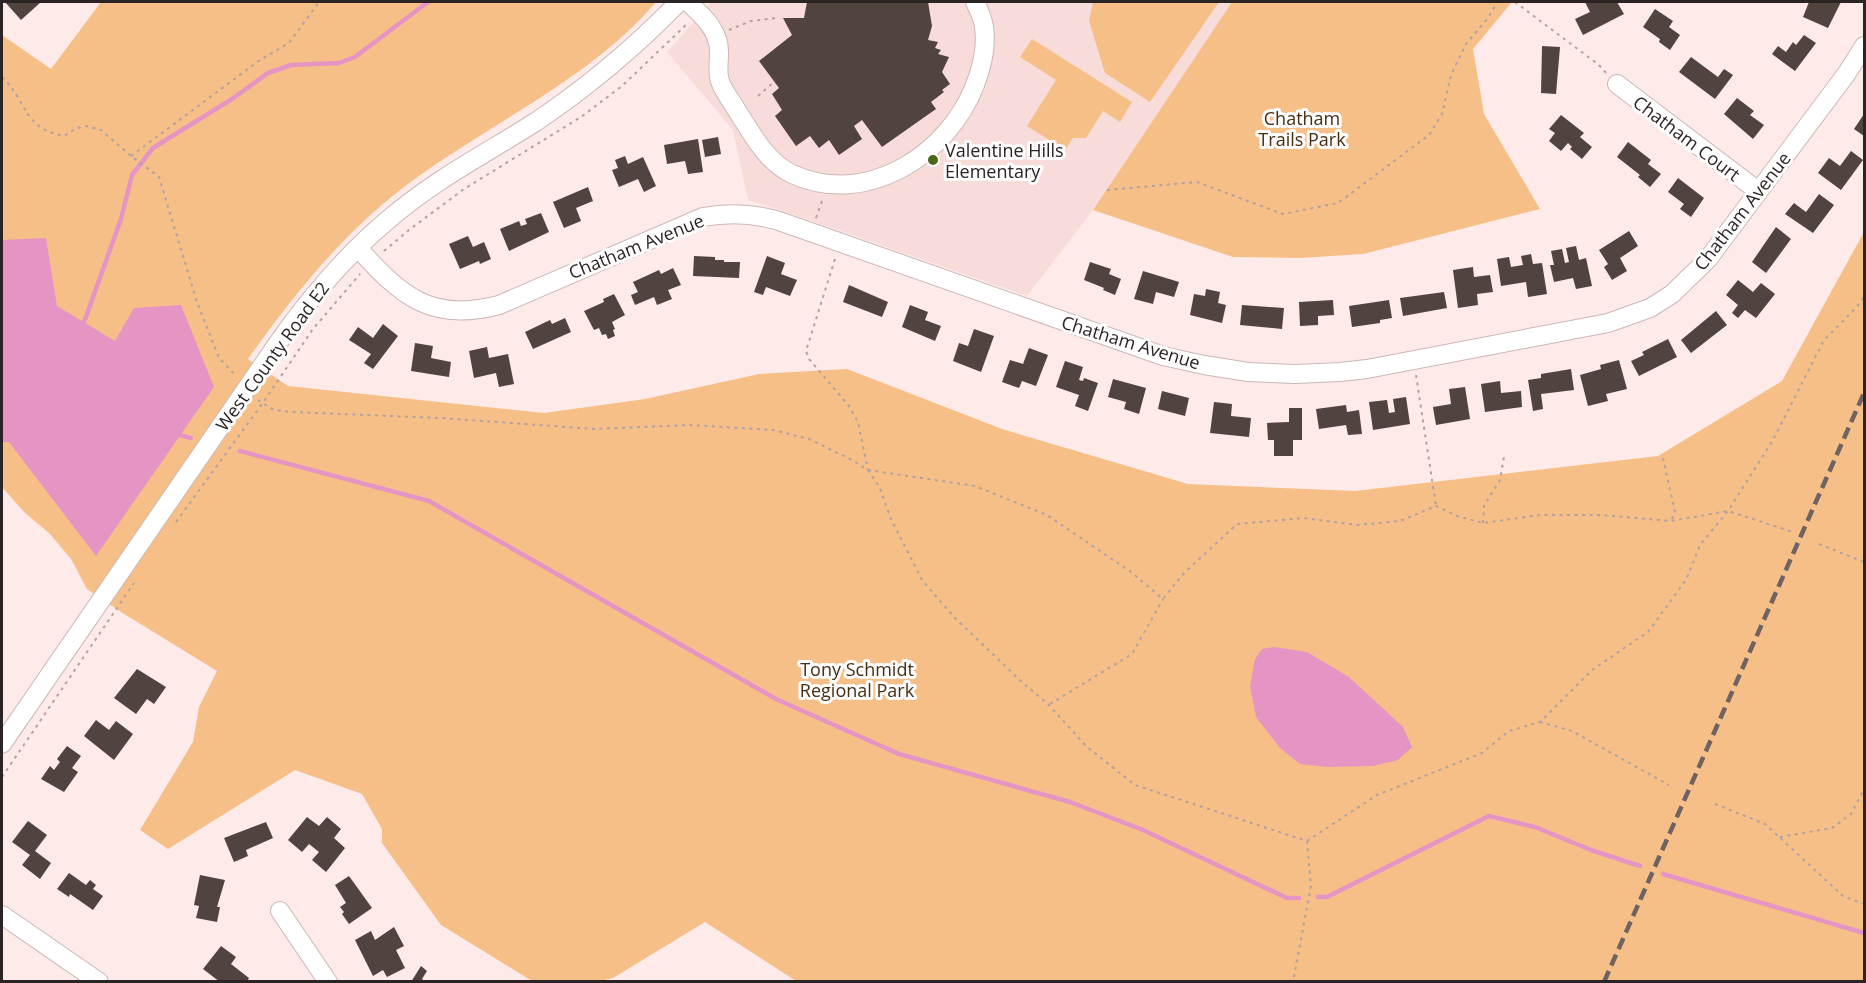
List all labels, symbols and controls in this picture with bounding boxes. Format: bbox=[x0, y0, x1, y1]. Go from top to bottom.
street label: Chatham Court bbox=[1629, 90, 1745, 186]
park label: Chatham Trails Park bbox=[1258, 106, 1346, 151]
place label: Valentine Hills Elementary bbox=[945, 138, 1064, 183]
street label: Chatham Avenue bbox=[1688, 147, 1796, 275]
marker: Valentine Hills Elementary bbox=[926, 153, 940, 167]
street label: Chatham Avenue bbox=[565, 208, 707, 284]
street label: West County Road E2 bbox=[210, 277, 334, 435]
street label: Chatham Avenue bbox=[1059, 309, 1203, 375]
park label: Tony Schmidt Regional Park bbox=[800, 657, 915, 702]

